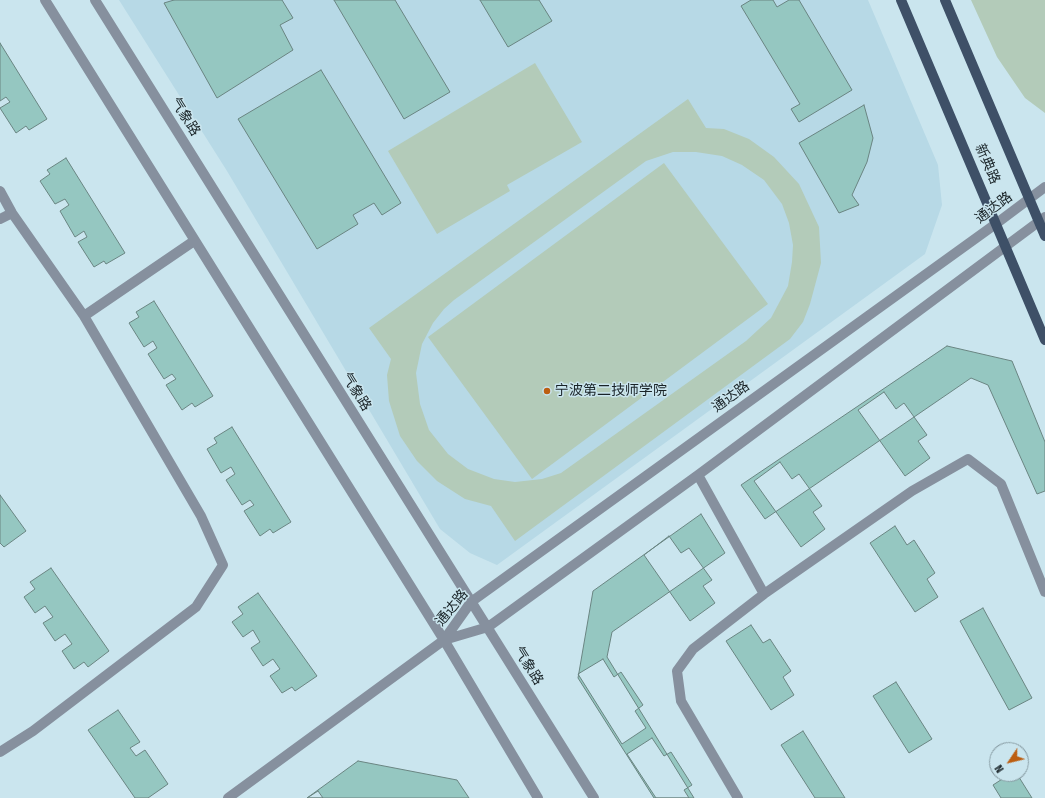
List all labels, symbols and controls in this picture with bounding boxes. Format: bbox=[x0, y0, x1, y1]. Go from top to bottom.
street label: 气象路 bbox=[167, 95, 203, 139]
street label: 新典路 bbox=[971, 141, 1003, 187]
street label: 通达路 bbox=[972, 189, 1016, 227]
street label: 气象路 bbox=[338, 370, 374, 414]
street label: 通达路 bbox=[709, 378, 753, 416]
place label: 宁波第二技师学院 bbox=[555, 383, 667, 399]
marker: 宁波第二技师学院 bbox=[542, 386, 552, 396]
street label: 通达路 bbox=[432, 586, 472, 630]
street label: 气象路 bbox=[510, 644, 546, 688]
north arrow bbox=[989, 742, 1029, 782]
text: N bbox=[992, 762, 1007, 775]

